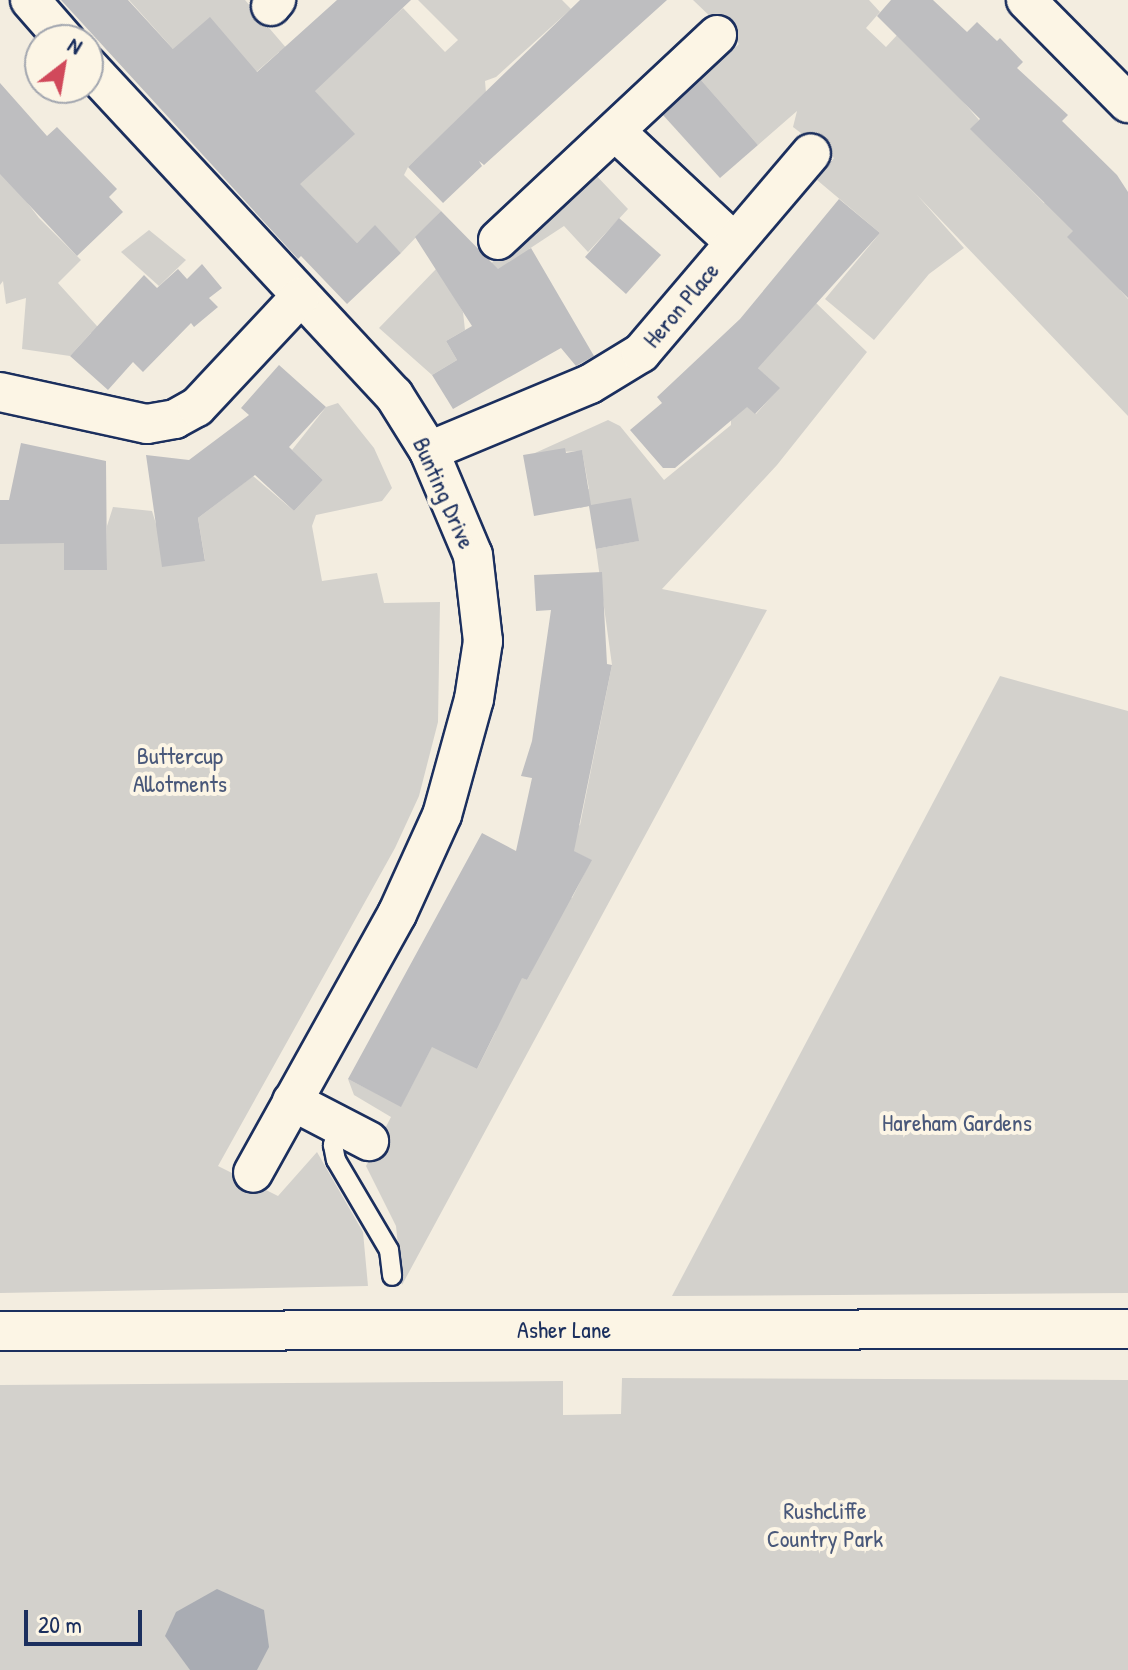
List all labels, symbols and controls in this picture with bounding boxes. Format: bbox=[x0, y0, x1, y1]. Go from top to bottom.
north arrow bbox=[24, 24, 104, 104]
text: N bbox=[63, 29, 88, 61]
street label: Heron Place bbox=[637, 257, 725, 353]
street label: Bunting Drive bbox=[407, 433, 481, 553]
park label: Buttercup Allotments bbox=[133, 742, 227, 798]
park label: Hareham Gardens bbox=[882, 1109, 1032, 1137]
street label: Asher Lane bbox=[517, 1316, 611, 1344]
park label: Rushcliffe Country Park bbox=[767, 1497, 883, 1553]
scale bar bbox=[28, 1594, 146, 1644]
text: 20 m bbox=[38, 1608, 82, 1640]

